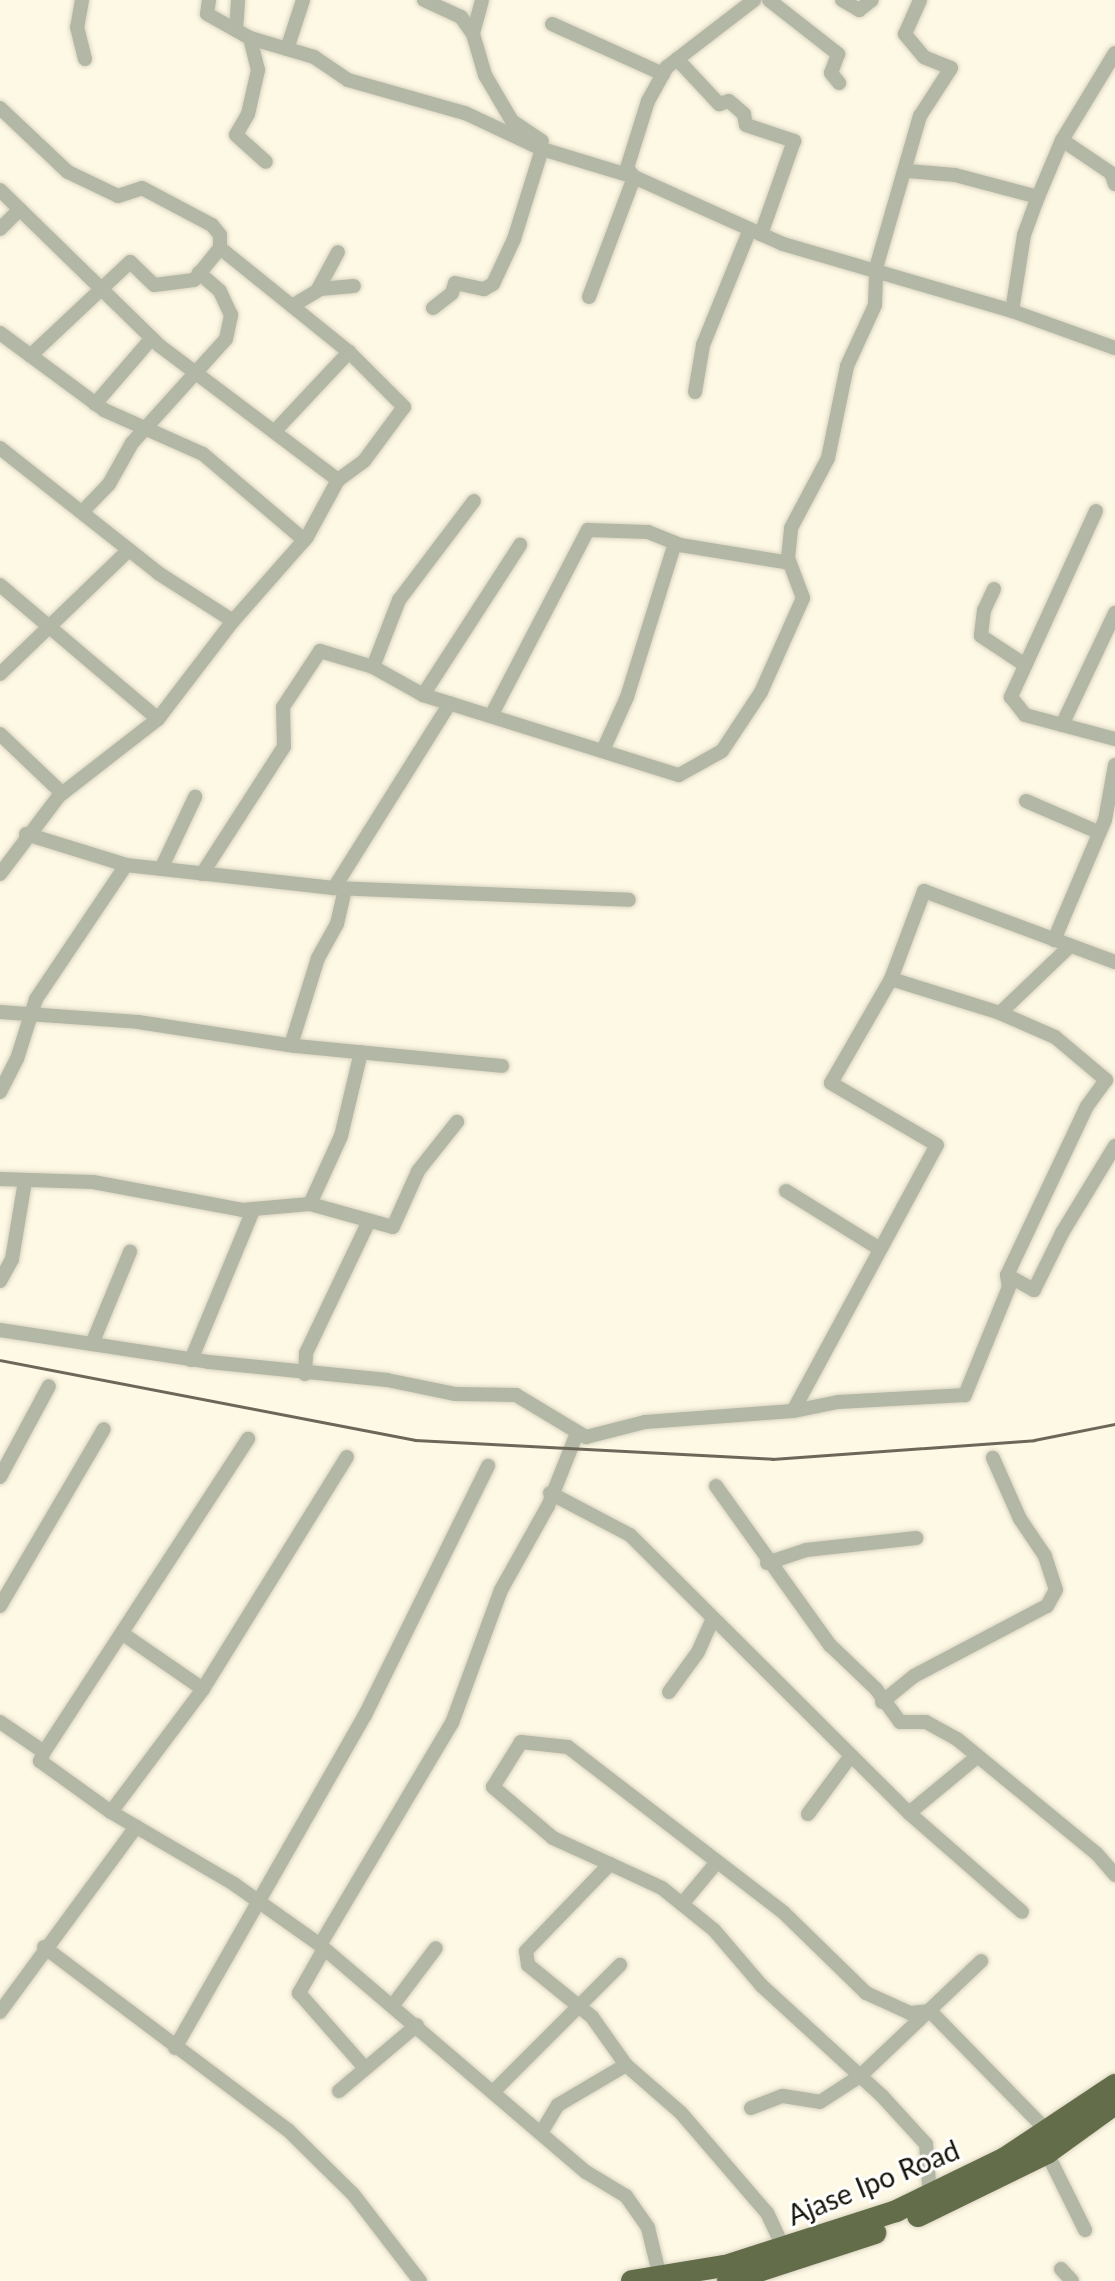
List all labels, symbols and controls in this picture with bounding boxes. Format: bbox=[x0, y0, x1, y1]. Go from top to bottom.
street label: Ajase Ipo Road bbox=[782, 2132, 964, 2232]

